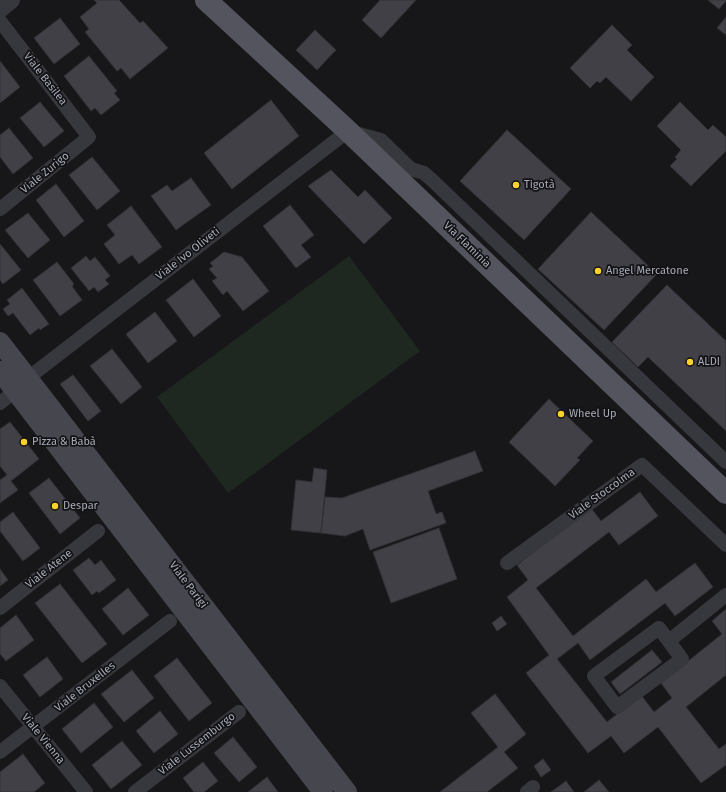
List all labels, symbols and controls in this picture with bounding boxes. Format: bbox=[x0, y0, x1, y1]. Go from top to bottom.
street label: Viale Basilea bbox=[20, 50, 70, 108]
street label: Viale Zurigo bbox=[18, 149, 72, 197]
place label: Tigotà bbox=[524, 178, 555, 192]
marker: Tigotà bbox=[511, 180, 521, 190]
street label: Via Flaminia bbox=[441, 219, 493, 271]
street label: Viale Ivo Oliveti bbox=[153, 225, 223, 283]
place label: Angel Mercatone bbox=[606, 264, 689, 278]
marker: Angel Mercatone bbox=[593, 266, 603, 276]
place label: ALDI bbox=[698, 355, 720, 369]
marker: ALDI bbox=[685, 357, 695, 367]
place label: Wheel Up bbox=[569, 407, 616, 421]
marker: Wheel Up bbox=[556, 409, 566, 419]
place label: Pizza & Babà bbox=[32, 435, 96, 449]
marker: Pizza & Babà bbox=[19, 437, 29, 447]
street label: Viale Stoccolma bbox=[566, 466, 638, 522]
place label: Despar bbox=[63, 499, 98, 513]
marker: Despar bbox=[50, 501, 60, 511]
street label: Viale Atene bbox=[23, 547, 75, 591]
street label: Viale Parigi bbox=[166, 559, 210, 611]
street label: Viale Bruxelles bbox=[52, 659, 118, 715]
street label: Viale Lussemburgo bbox=[156, 710, 238, 778]
street label: Viale Vienna bbox=[19, 711, 67, 767]

